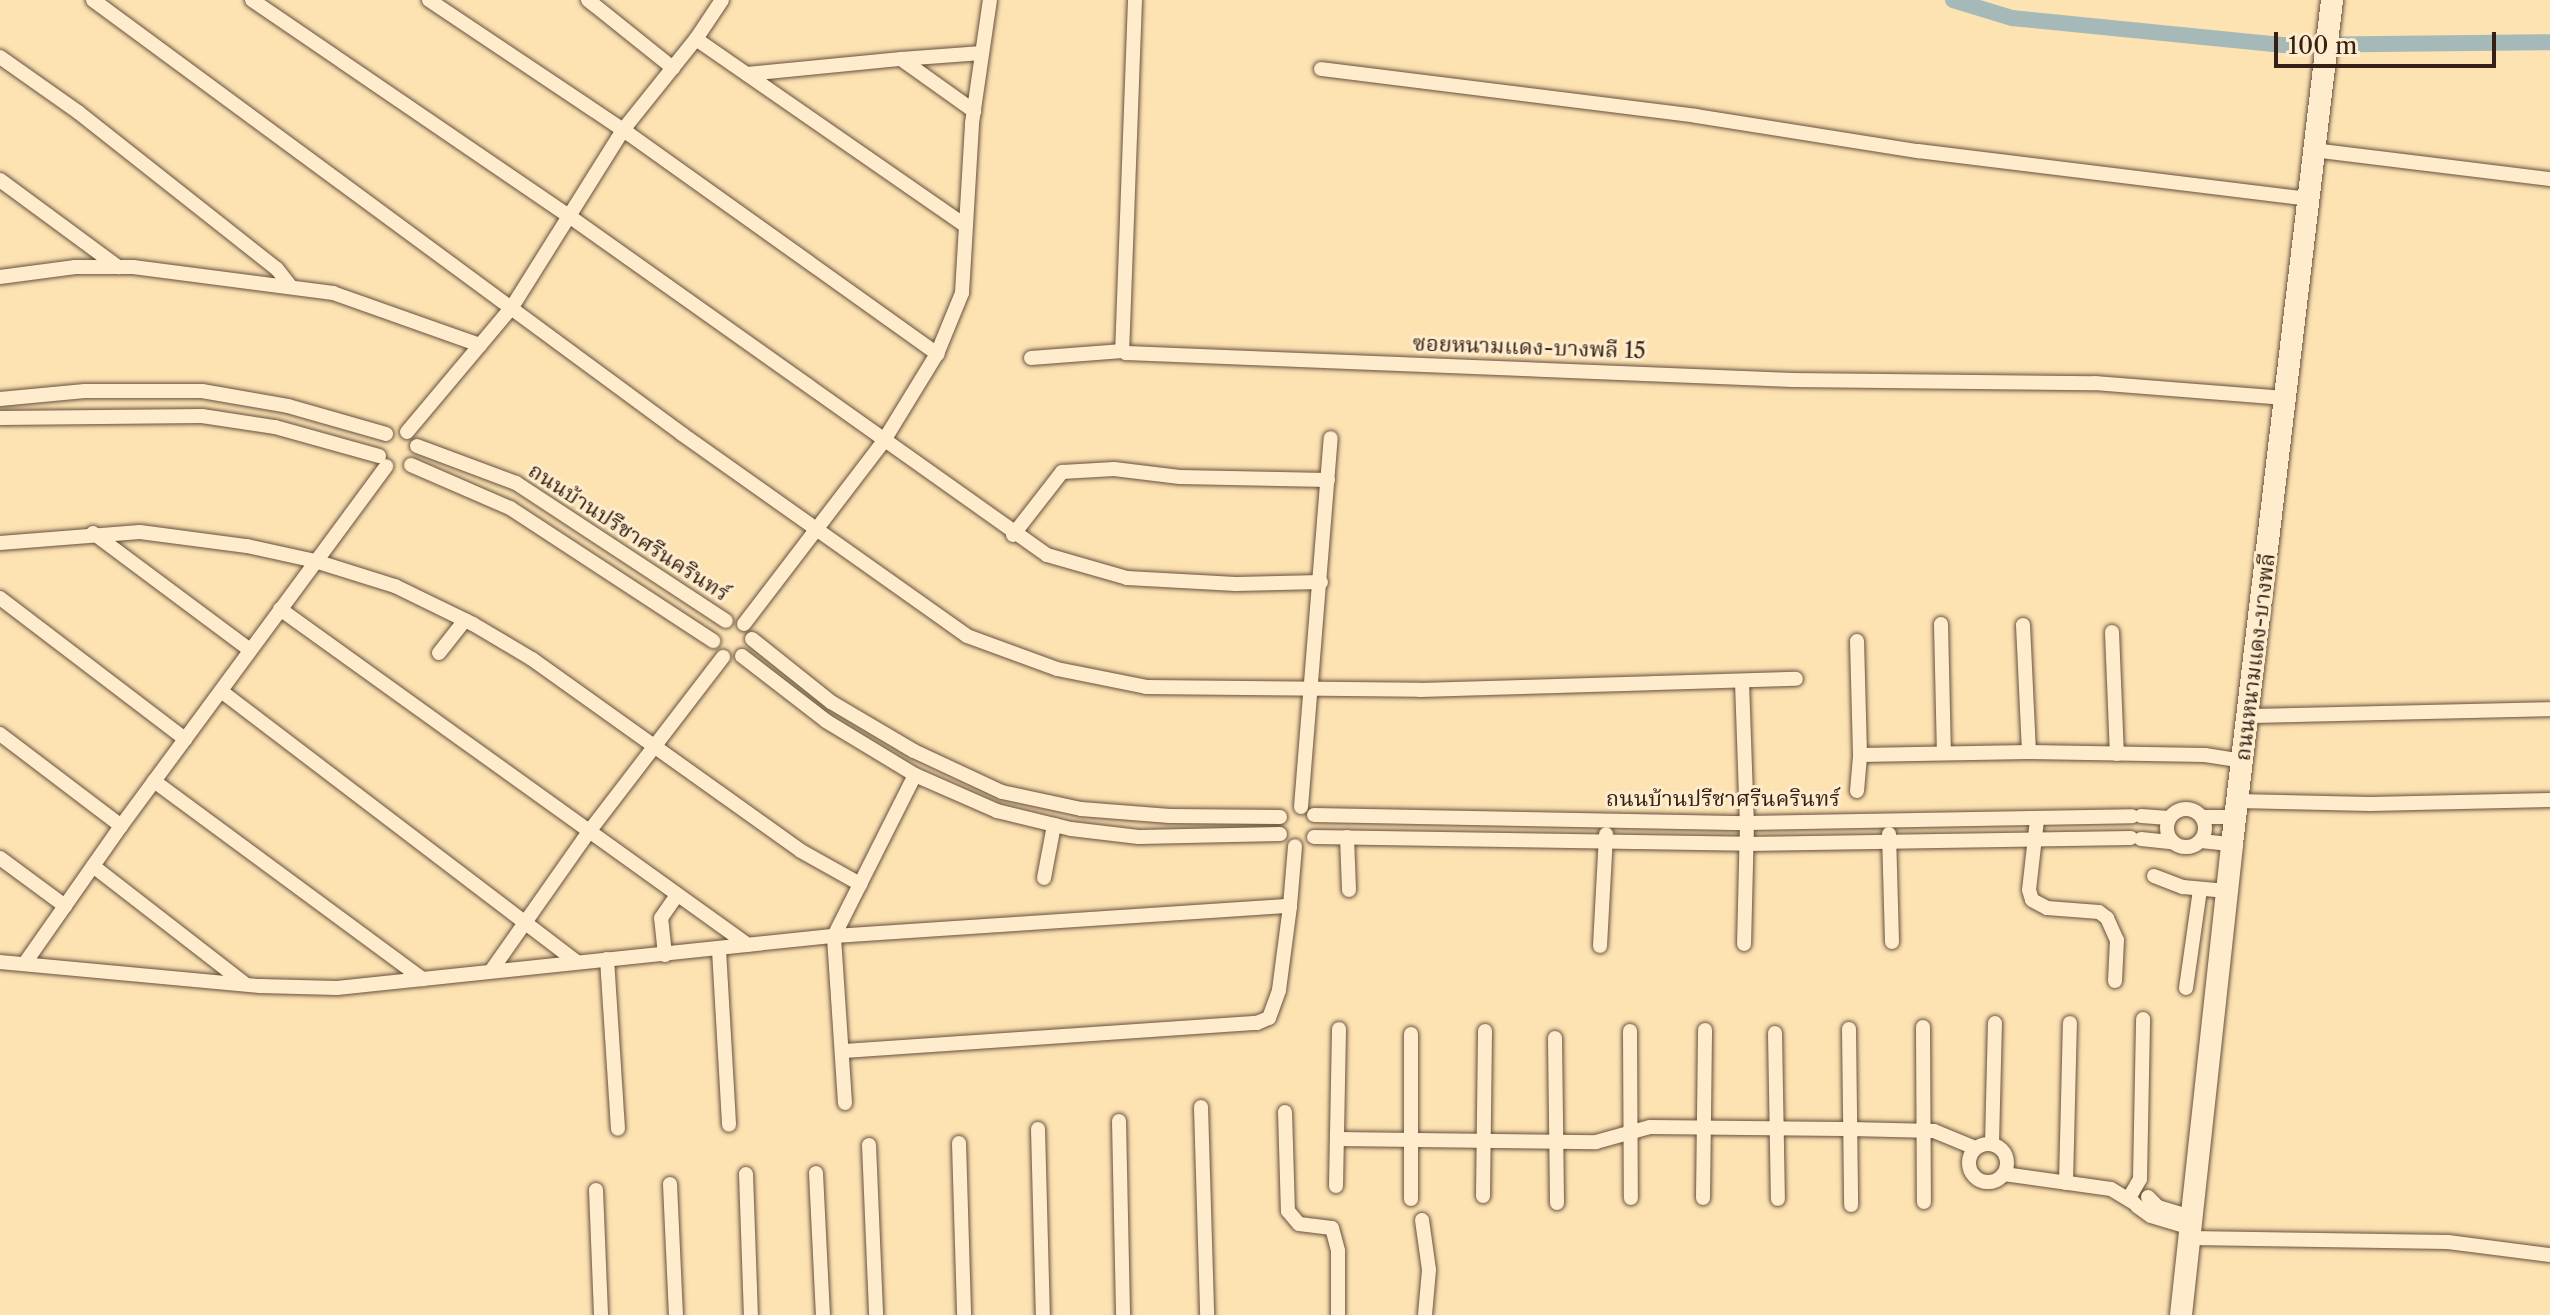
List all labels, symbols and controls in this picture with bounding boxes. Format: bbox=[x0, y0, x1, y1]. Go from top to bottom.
scale bar bbox=[2278, 16, 2500, 66]
text: 100 m bbox=[2288, 31, 2357, 60]
street label: ซอยหนามแดง-บางพลี 15 bbox=[1412, 330, 1646, 364]
street label: ถนนบ้านปรีชาศรีนครินทร์ bbox=[523, 457, 735, 607]
street label: ถนนหนามแดง-บางพลี bbox=[2229, 552, 2281, 762]
street label: ถนนบ้านปรีชาศรีนครินทร์ bbox=[1606, 786, 1840, 812]

